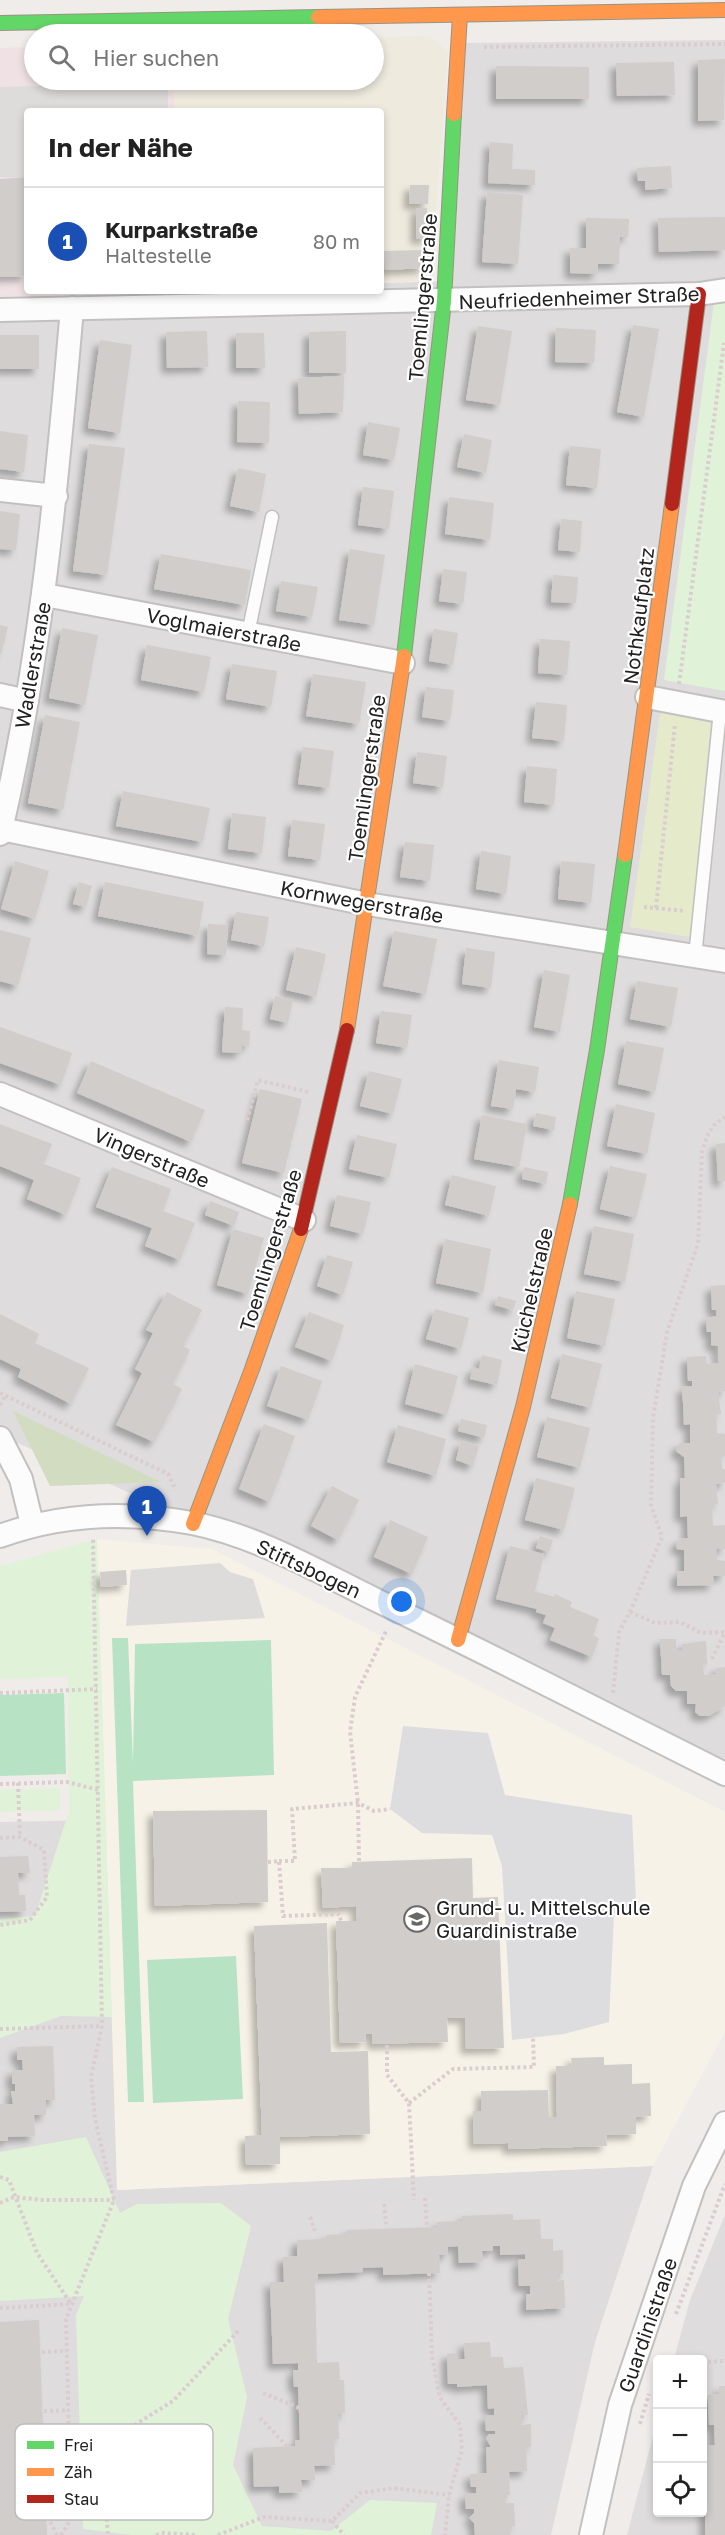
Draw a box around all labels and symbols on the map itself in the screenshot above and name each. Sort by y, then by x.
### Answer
street label: Toemlingerstraße [403,212,441,382]
street label: Neufriedenheimer Straße [458,281,700,313]
street label: Nothkaufplatz [618,546,658,686]
street label: Wadlerstraße [9,600,55,730]
street label: Voglmaierstraße [144,602,304,656]
street label: Toemlingerstraße [342,693,390,863]
street label: Kornwegerstraße [279,875,445,927]
street label: Vingerstraße [90,1122,214,1192]
street label: Toemlingerstraße [234,1166,306,1334]
street label: Küchelstraße [505,1225,557,1355]
pin: 1 [128,1486,166,1536]
street label: Stiftsbogen [253,1533,365,1603]
your location [387,1587,416,1616]
place label: Grund- u. Mittelschule Guardinistraße [436,1895,650,1942]
school or university icon: Grund- u. Mittelschule Guardinistraße [402,1904,432,1934]
street label: Guardinistraße [613,2254,681,2396]
legend [15,2424,213,2520]
text: Frei [64,2435,93,2455]
text: Zäh [64,2462,92,2482]
text: Stau [64,2489,99,2509]

